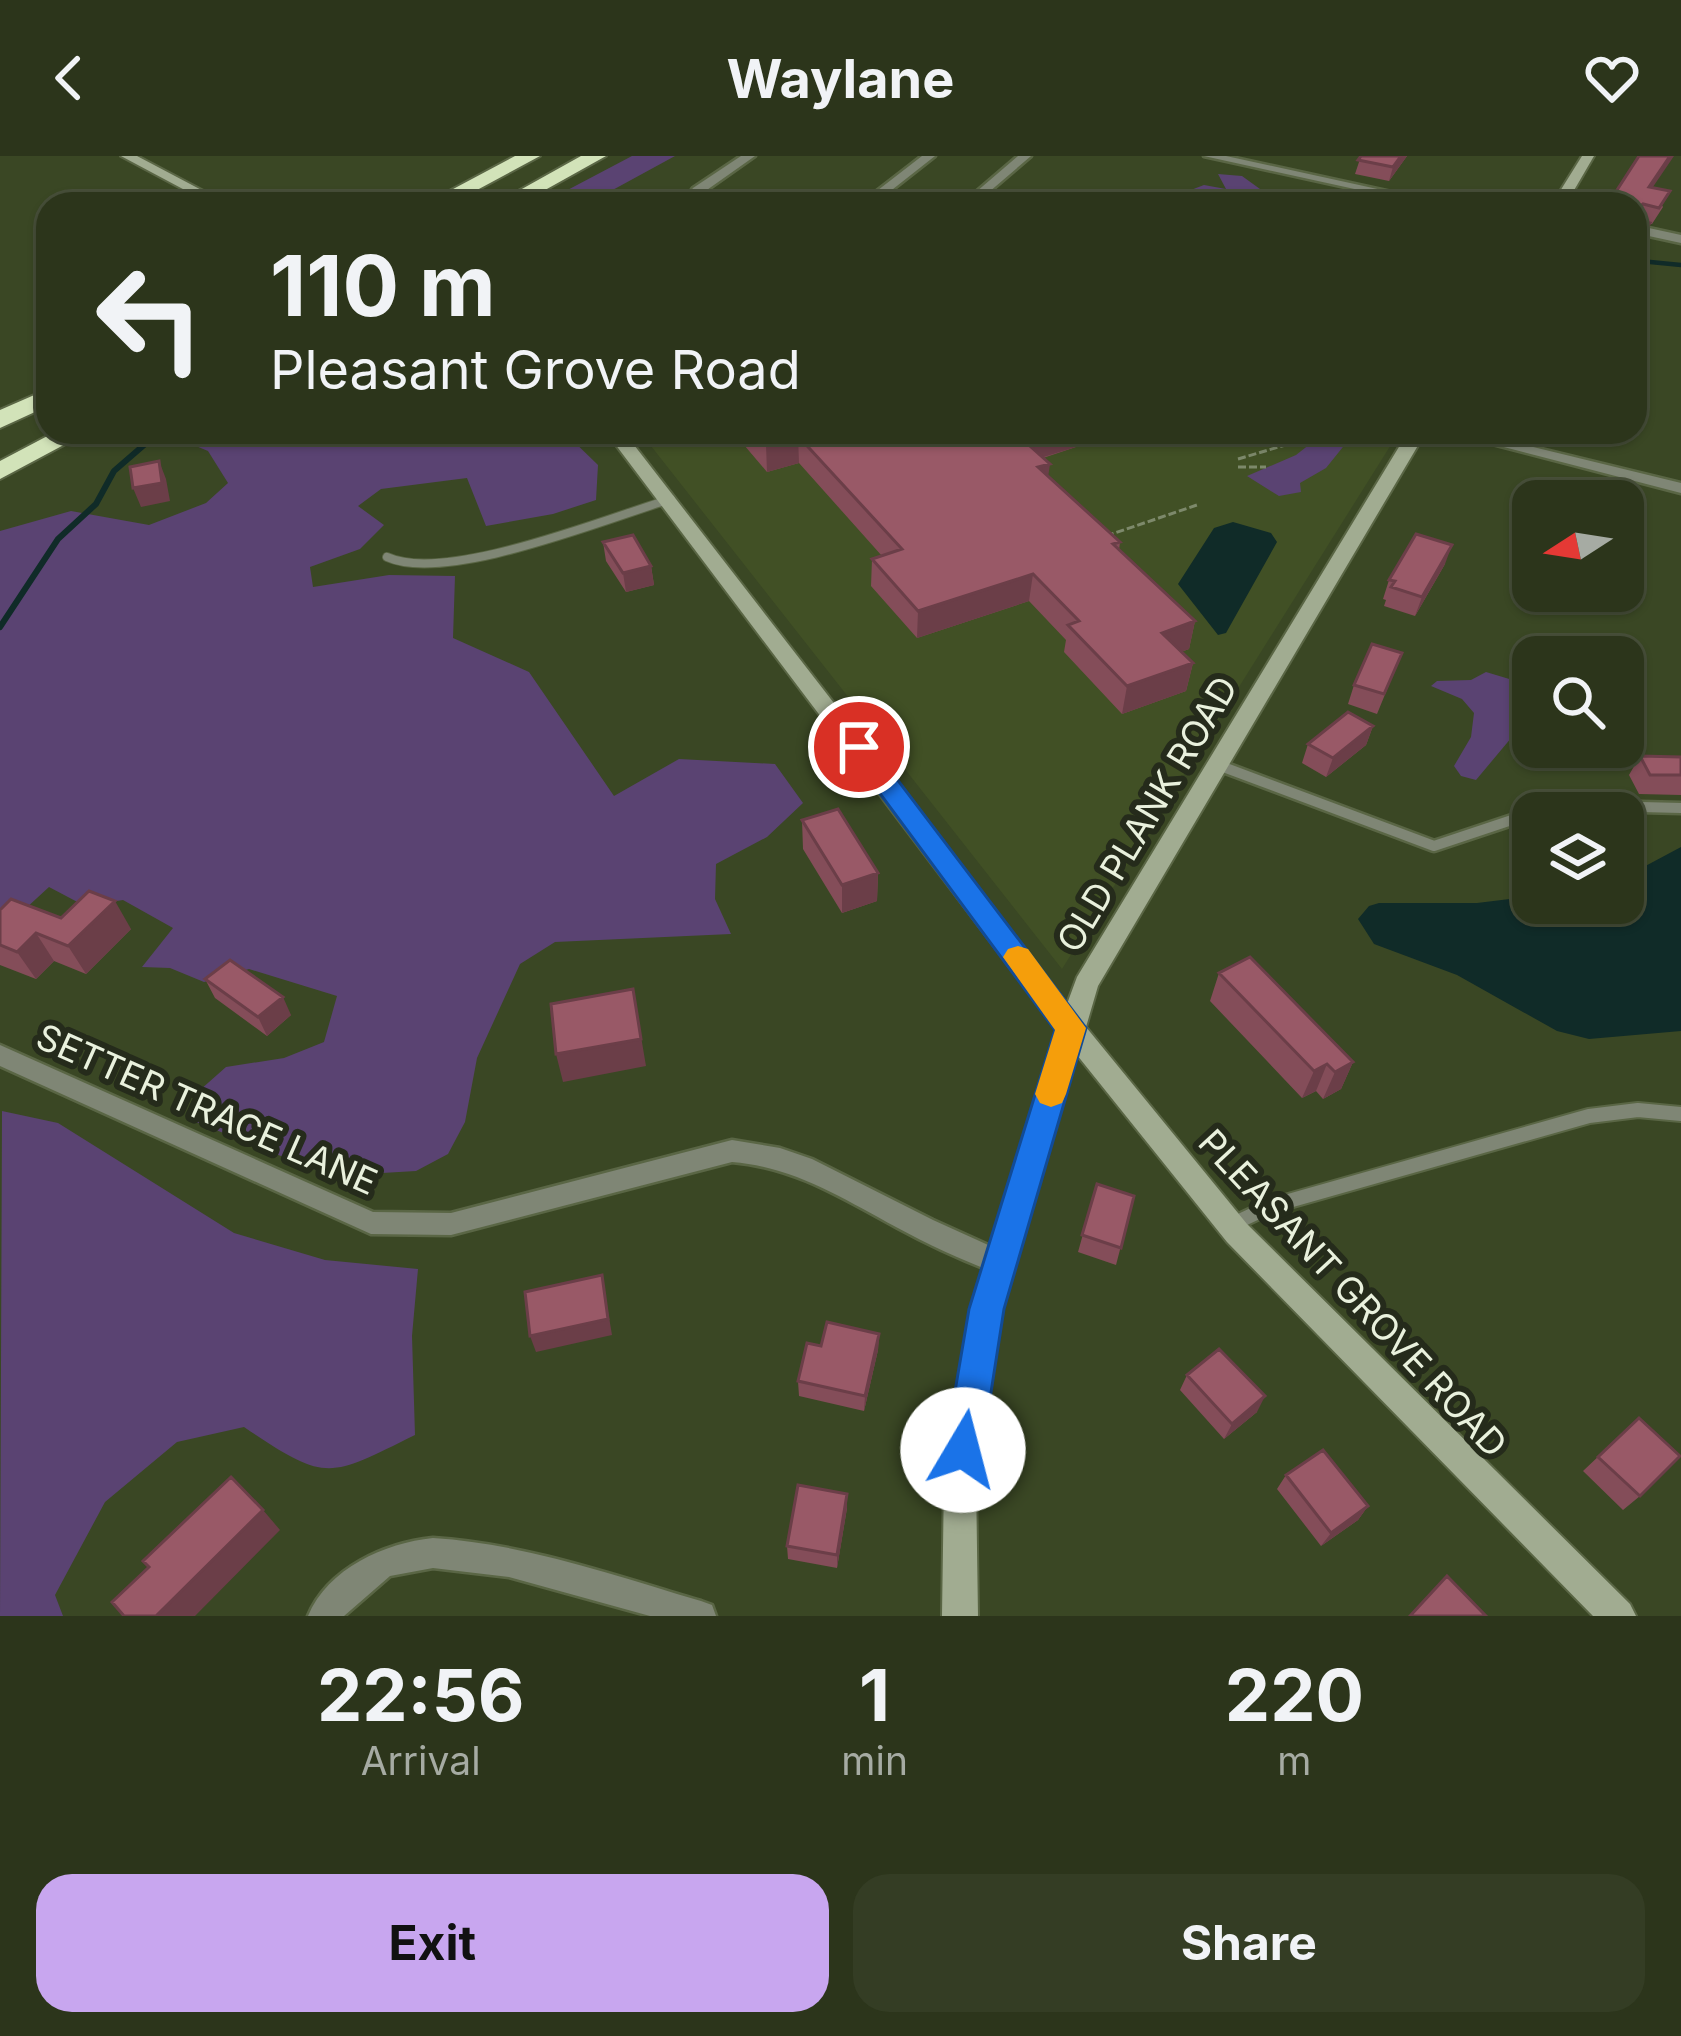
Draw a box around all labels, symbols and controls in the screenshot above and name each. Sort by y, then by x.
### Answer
icon: back [36,45,102,111]
icon: heart [1579,45,1645,111]
text: Waylane [727,46,954,111]
text: 110 m [270,235,496,336]
icon: left [72,240,228,396]
text: Pleasant Grove Road [270,337,801,402]
north arrow [1512,480,1644,612]
map controls [1512,480,1644,924]
button: search [1512,636,1644,768]
street label: OLD PLANK ROAD [1047,668,1247,960]
pin [808,696,910,798]
icon: arrive [826,714,892,780]
button: layers [1512,792,1644,924]
street label: SETTER TRACE LANE [30,1014,384,1204]
street label: PLEASANT GROVE ROAD [1190,1120,1516,1466]
position arrow [900,1387,1026,1513]
text: 22:56 [317,1651,524,1738]
text: 1 [859,1651,890,1738]
text: 220 [1225,1651,1364,1738]
text: Arrival [361,1737,481,1784]
text: min [841,1737,908,1784]
text: m [1277,1737,1312,1784]
button: Exit [36,1874,829,2012]
button: Share [853,1874,1645,2012]

